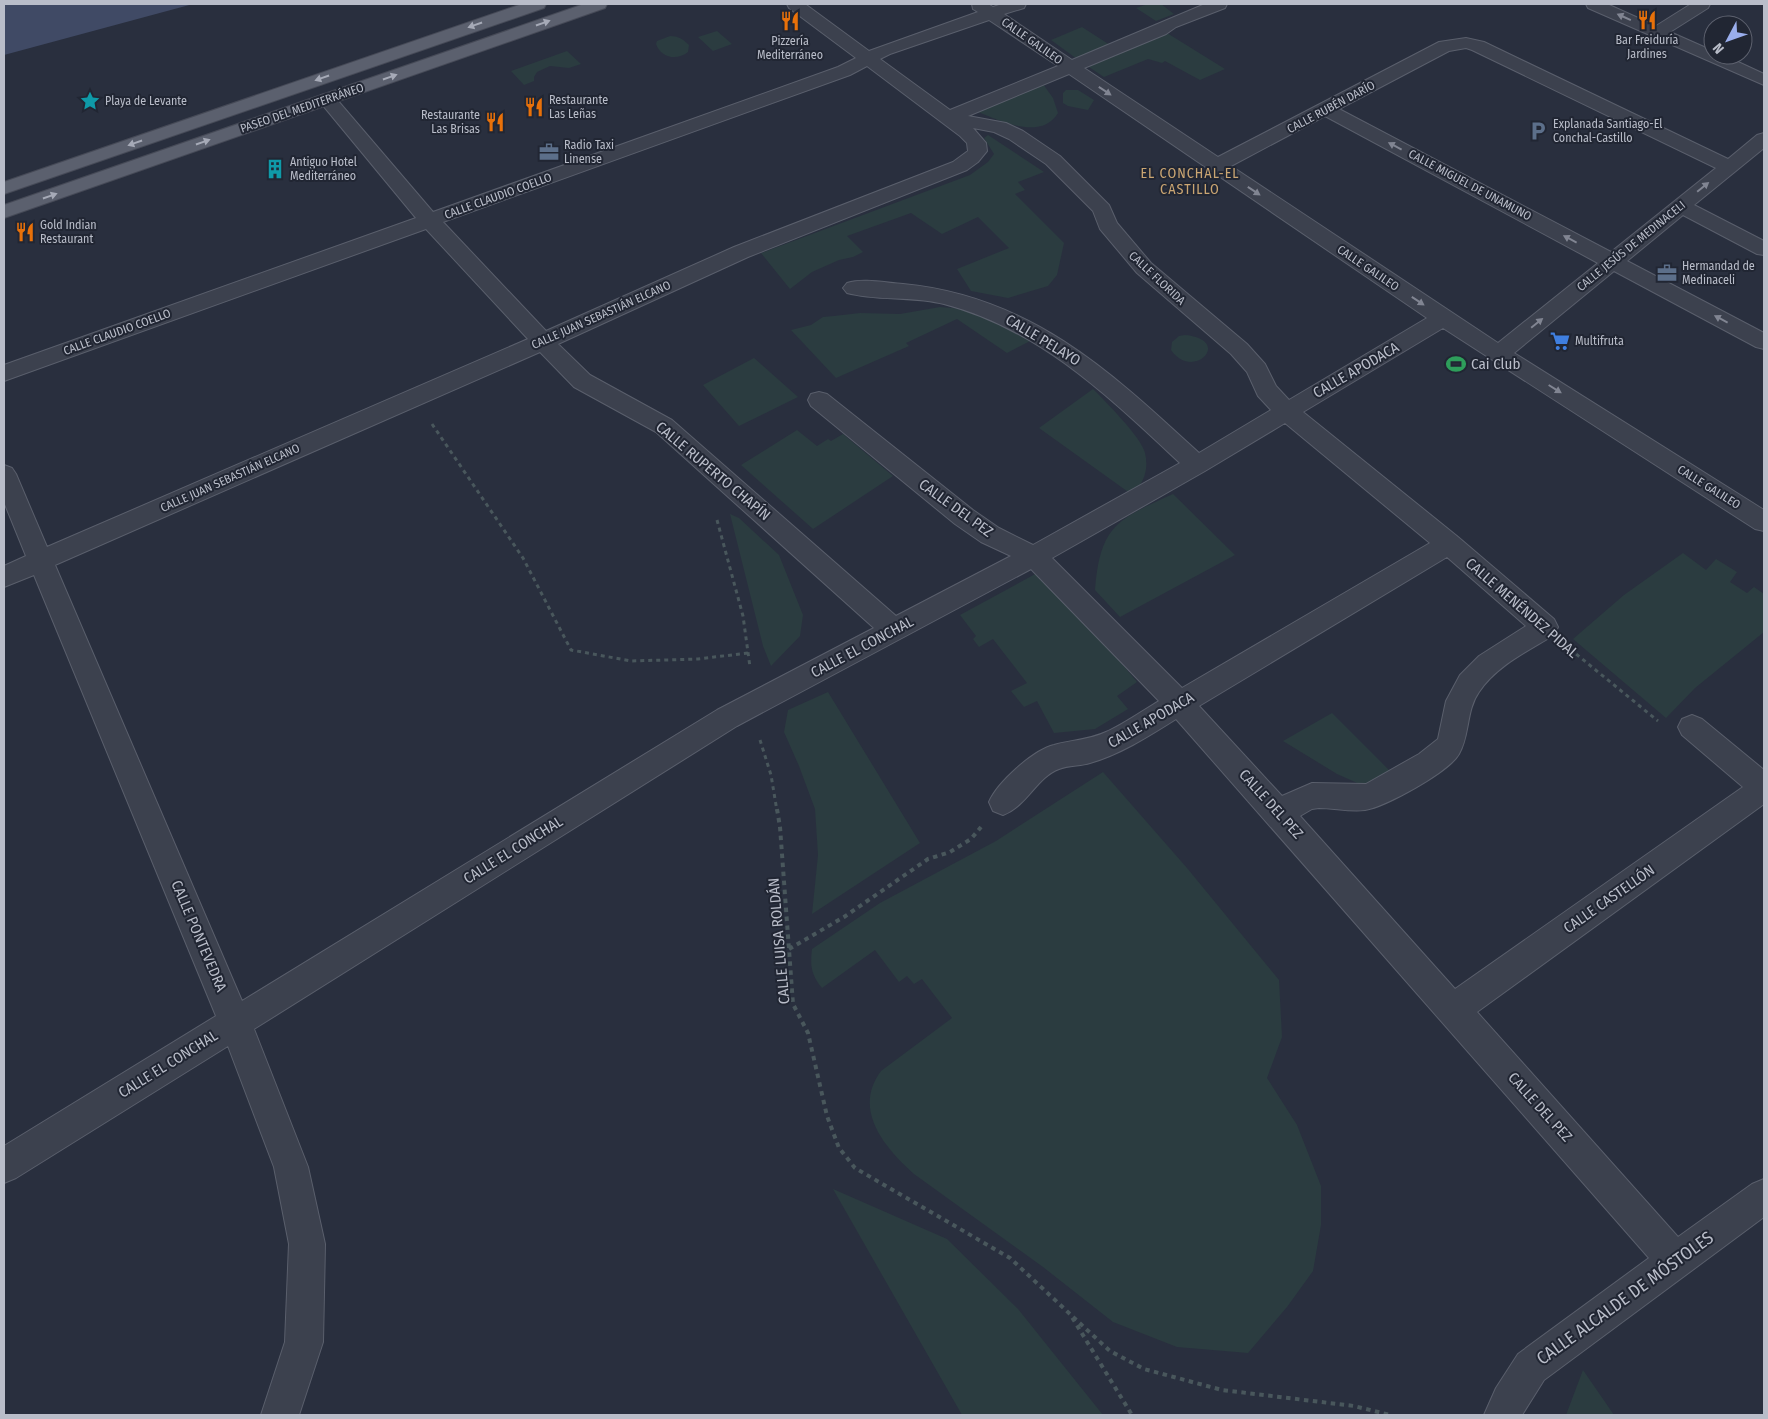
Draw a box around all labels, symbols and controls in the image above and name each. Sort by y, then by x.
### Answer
restaurant icon: Bar Freiduría Jardines [1636,9,1658,31]
restaurant icon: Pizzería Mediterráneo [779,10,801,32]
one-way arrow [1617,13,1631,21]
street label: CALLE GALILEO [999,15,1065,67]
north arrow [1703,15,1753,65]
one-way arrow [536,19,551,27]
one-way arrow [468,22,483,30]
place label: Bar Freiduría Jardines [1616,33,1679,61]
place label: Pizzería Mediterráneo [757,34,823,62]
text: N [1709,39,1728,57]
one-way arrow [382,73,397,80]
one-way arrow [314,75,329,83]
street label: CALLE RUBÉN DARÍO [1284,77,1377,136]
street label: PASEO DEL MEDITERRÁNEO [238,79,366,136]
one-way arrow [1098,86,1111,96]
place icon: Playa de Levante [79,90,101,112]
place label: Restaurante Las Leñas [549,93,608,121]
place label: Playa de Levante [105,94,187,108]
restaurant icon: Restaurante Las Leñas [523,96,545,118]
place label: Restaurante Las Brisas [421,108,480,136]
restaurant icon: Restaurante Las Brisas [484,111,506,133]
place label: Explanada Santiago-El Conchal-Castillo [1553,117,1662,145]
parking icon: Explanada Santiago-El Conchal-Castillo [1527,120,1549,142]
one-way arrow [196,138,211,146]
place label: Radio Taxi Linense [564,138,614,166]
one-way arrow [127,139,142,147]
office icon: Radio Taxi Linense [538,141,560,163]
one-way arrow [1388,142,1403,150]
street label: CALLE MIGUEL DE UNAMUNO [1406,147,1534,223]
place label: Antiguo Hotel Mediterráneo [290,155,357,183]
building icon: Antiguo Hotel Mediterráneo [264,158,286,180]
district label: EL CONCHAL-EL CASTILLO [1141,165,1239,198]
street label: CALLE CLAUDIO COELLO [442,170,554,222]
one-way arrow [1697,182,1710,193]
one-way arrow [1247,187,1261,196]
one-way arrow [43,192,58,200]
street label: CALLE JESÚS DE MEDINACELI [1573,197,1688,294]
place label: Gold Indian Restaurant [40,218,97,246]
restaurant icon: Gold Indian Restaurant [14,221,36,243]
one-way arrow [1563,235,1577,243]
street label: CALLE GALILEO [1334,242,1402,294]
street label: CALLE FLORIDA [1126,248,1189,308]
place label: Hermandad de Medinaceli [1682,259,1755,287]
office icon: Hermandad de Medinaceli [1656,262,1678,284]
street label: CALLE JUAN SEBASTIÁN ELCANO [529,277,673,352]
one-way arrow [1411,296,1425,306]
street label: CALLE CLAUDIO COELLO [61,306,173,358]
street label: CALLE PELAYO [1002,311,1084,369]
one-way arrow [1714,315,1729,323]
one-way arrow [1530,318,1543,329]
supermarket icon: Multifruta [1549,330,1571,352]
place label: Multifruta [1575,334,1624,348]
street label: CALLE APODACA [1310,338,1402,402]
sports icon: Cai Club [1445,353,1467,375]
place label: Cai Club [1471,355,1520,373]
one-way arrow [1548,385,1561,394]
street label: CALLE RUPERTO CHAPÍN [652,418,774,524]
street label: CALLE JUAN SEBASTIÁN ELCANO [158,440,302,515]
street label: CALLE GALILEO [1675,462,1743,512]
street label: CALLE DEL PEZ [915,475,997,541]
street label: CALLE MENÉNDEZ PIDAL [1462,554,1582,662]
street label: CALLE EL CONCHAL [808,612,917,682]
street label: CALLE APODACA [1105,688,1197,752]
street label: CALLE DEL PEZ [1235,766,1307,842]
street label: CALLE EL CONCHAL [460,812,566,888]
street label: CALLE CASTELLÓN [1560,861,1658,937]
street label: CALLE LUISA ROLDÁN [765,877,793,1005]
street label: CALLE PONTEVEDRA [167,878,231,994]
street label: CALLE EL CONCHAL [115,1026,221,1102]
street label: CALLE DEL PEZ [1504,1069,1576,1145]
street label: CALLE ALCALDE DE MÓSTOLES [1532,1226,1718,1370]

